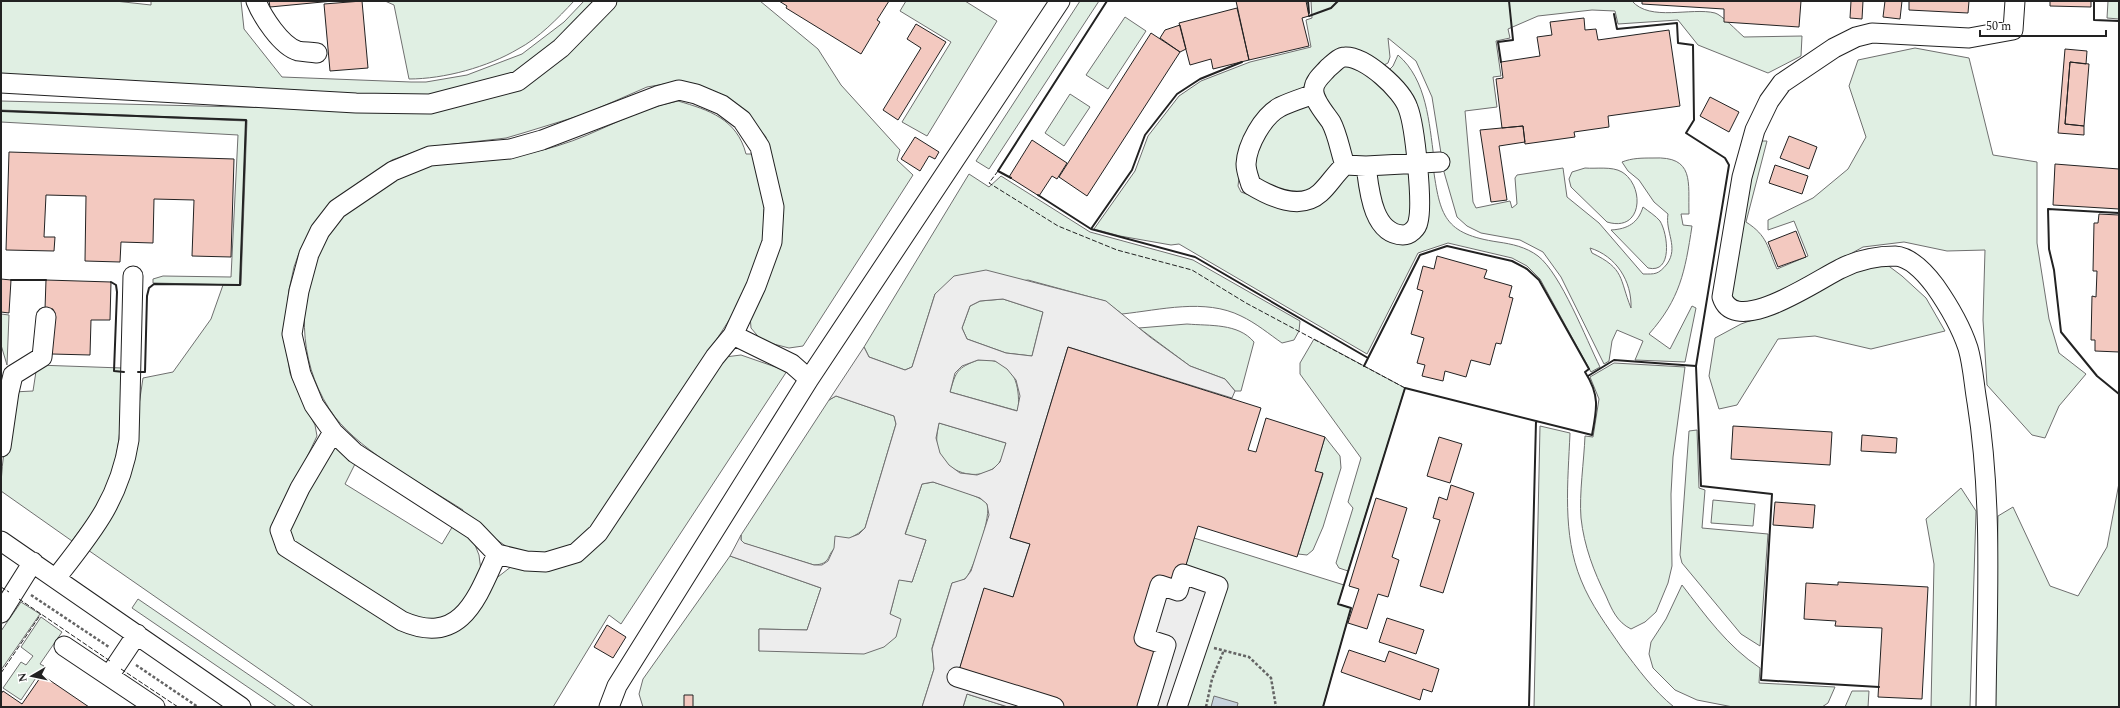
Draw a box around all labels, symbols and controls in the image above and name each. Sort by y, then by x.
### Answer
scale bar [1980,12,2106,38]
text: 50 m [1986,17,2011,36]
north arrow [12,656,52,696]
text: N [14,672,32,683]

